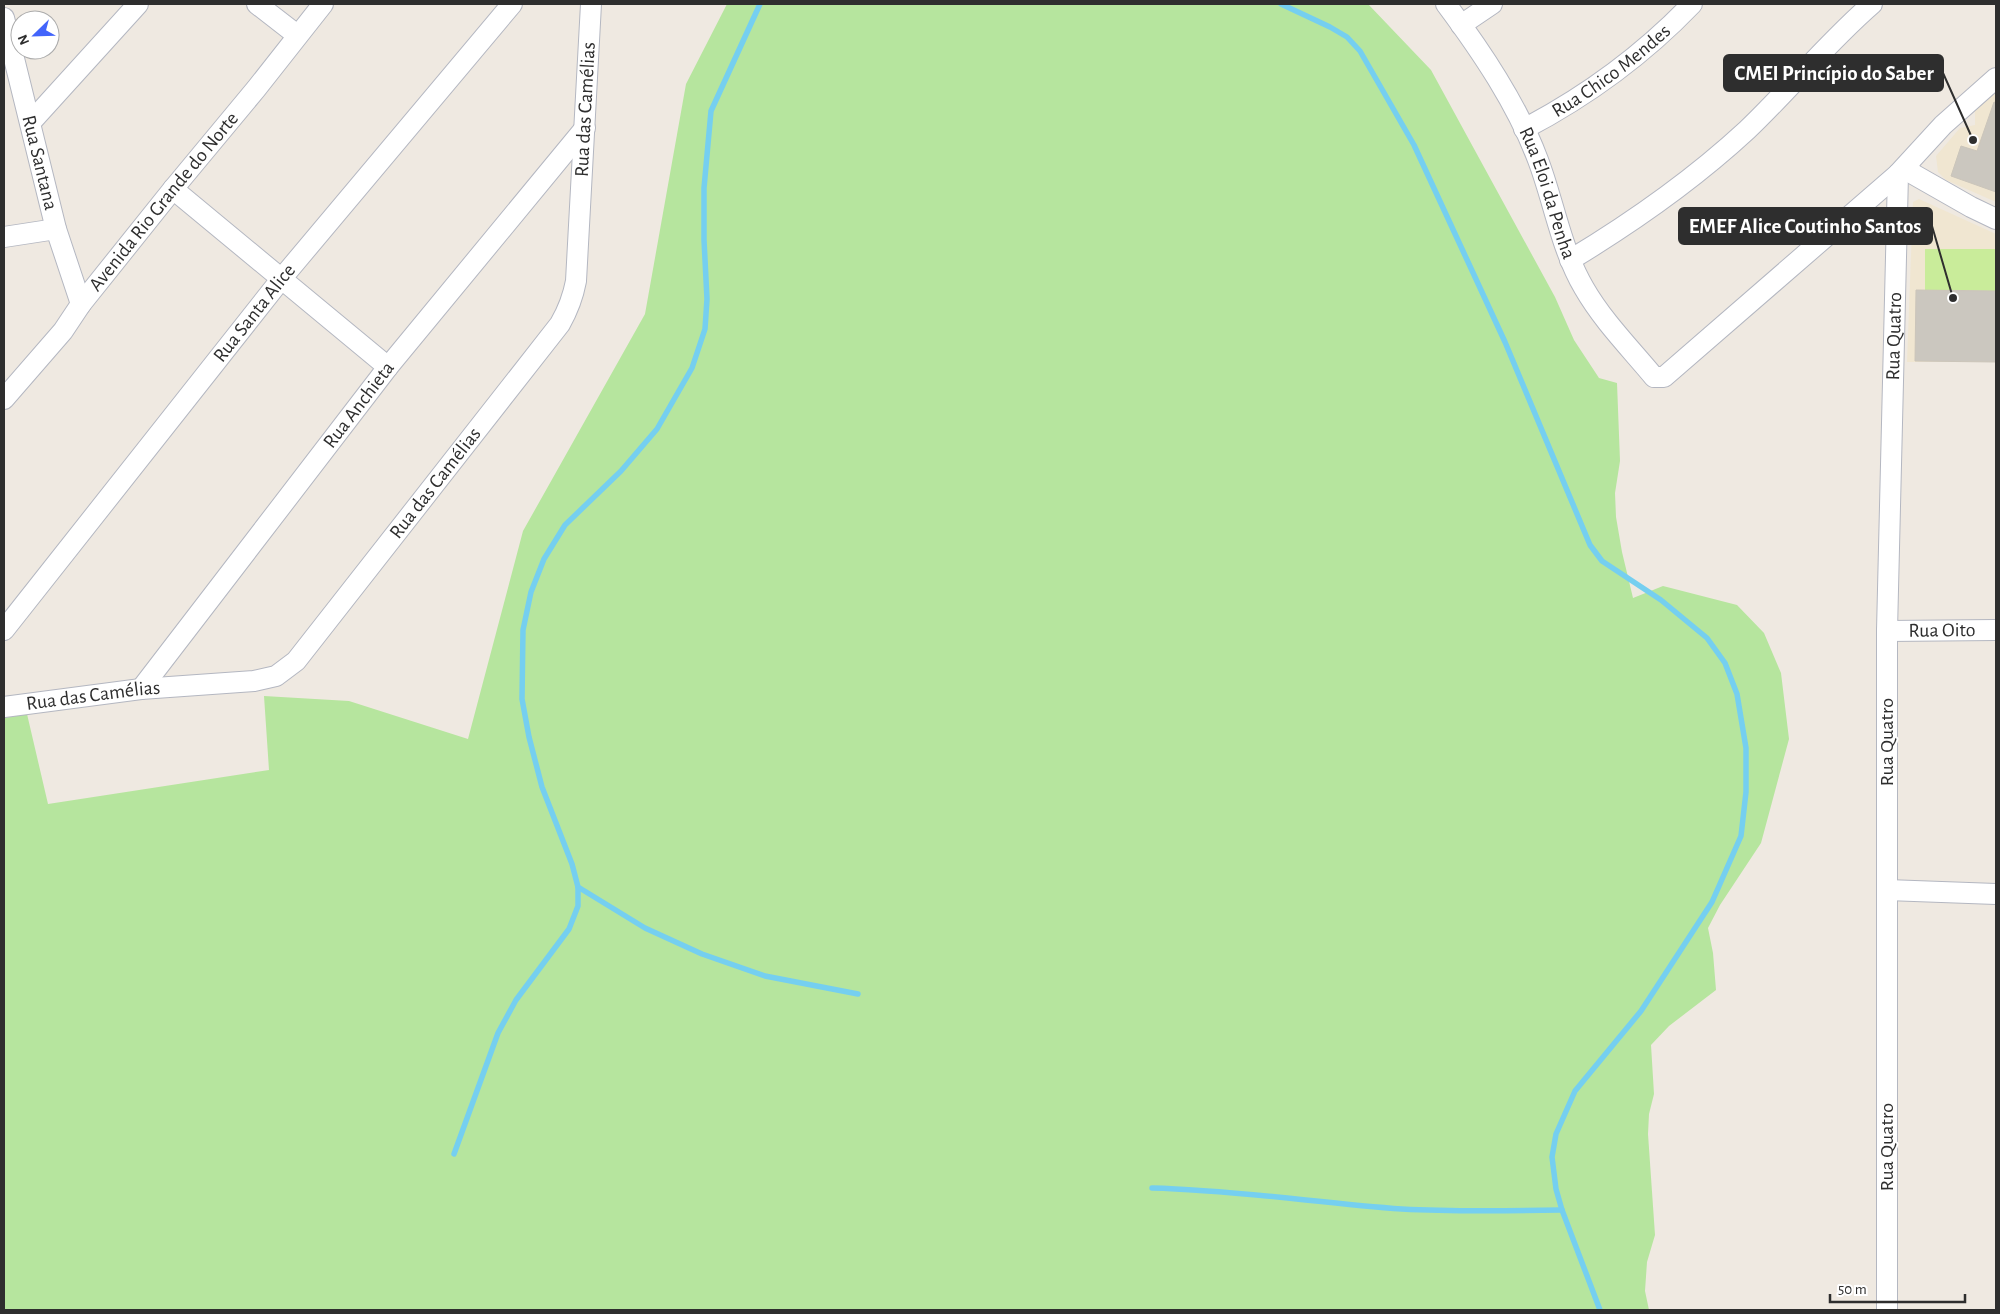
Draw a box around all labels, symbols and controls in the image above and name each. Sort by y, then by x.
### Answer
north arrow [10,10,60,60]
street label: Rua Chico Mendes [1549,21,1674,121]
text: N [16,32,32,47]
street label: Rua das Camélias [572,42,599,177]
callout: CMEI Princípio do Saber [1724,55,1943,91]
text: CMEI Princípio do Saber [1734,63,1934,84]
street label: Avenida Rio Grande do Norte [85,108,242,295]
street label: Rua Santana [18,113,61,212]
street label: Rua Eloi da Penha [1515,124,1579,262]
callout: EMEF Alice Coutinho Santos [1679,208,1932,244]
text: EMEF Alice Coutinho Santos [1689,216,1921,237]
street label: Rua Santa Alice [210,260,299,366]
street label: Rua Quatro [1883,292,1905,381]
street label: Rua Anchieta [320,358,398,452]
street label: Rua das Camélias [386,424,485,542]
street label: Rua Oito [1908,620,1976,641]
street label: Rua das Camélias [25,678,161,714]
street label: Rua Quatro [1877,698,1897,786]
street label: Rua Quatro [1877,1103,1897,1191]
scale bar [1830,1272,1965,1304]
text: 50 m [1838,1282,1867,1297]

